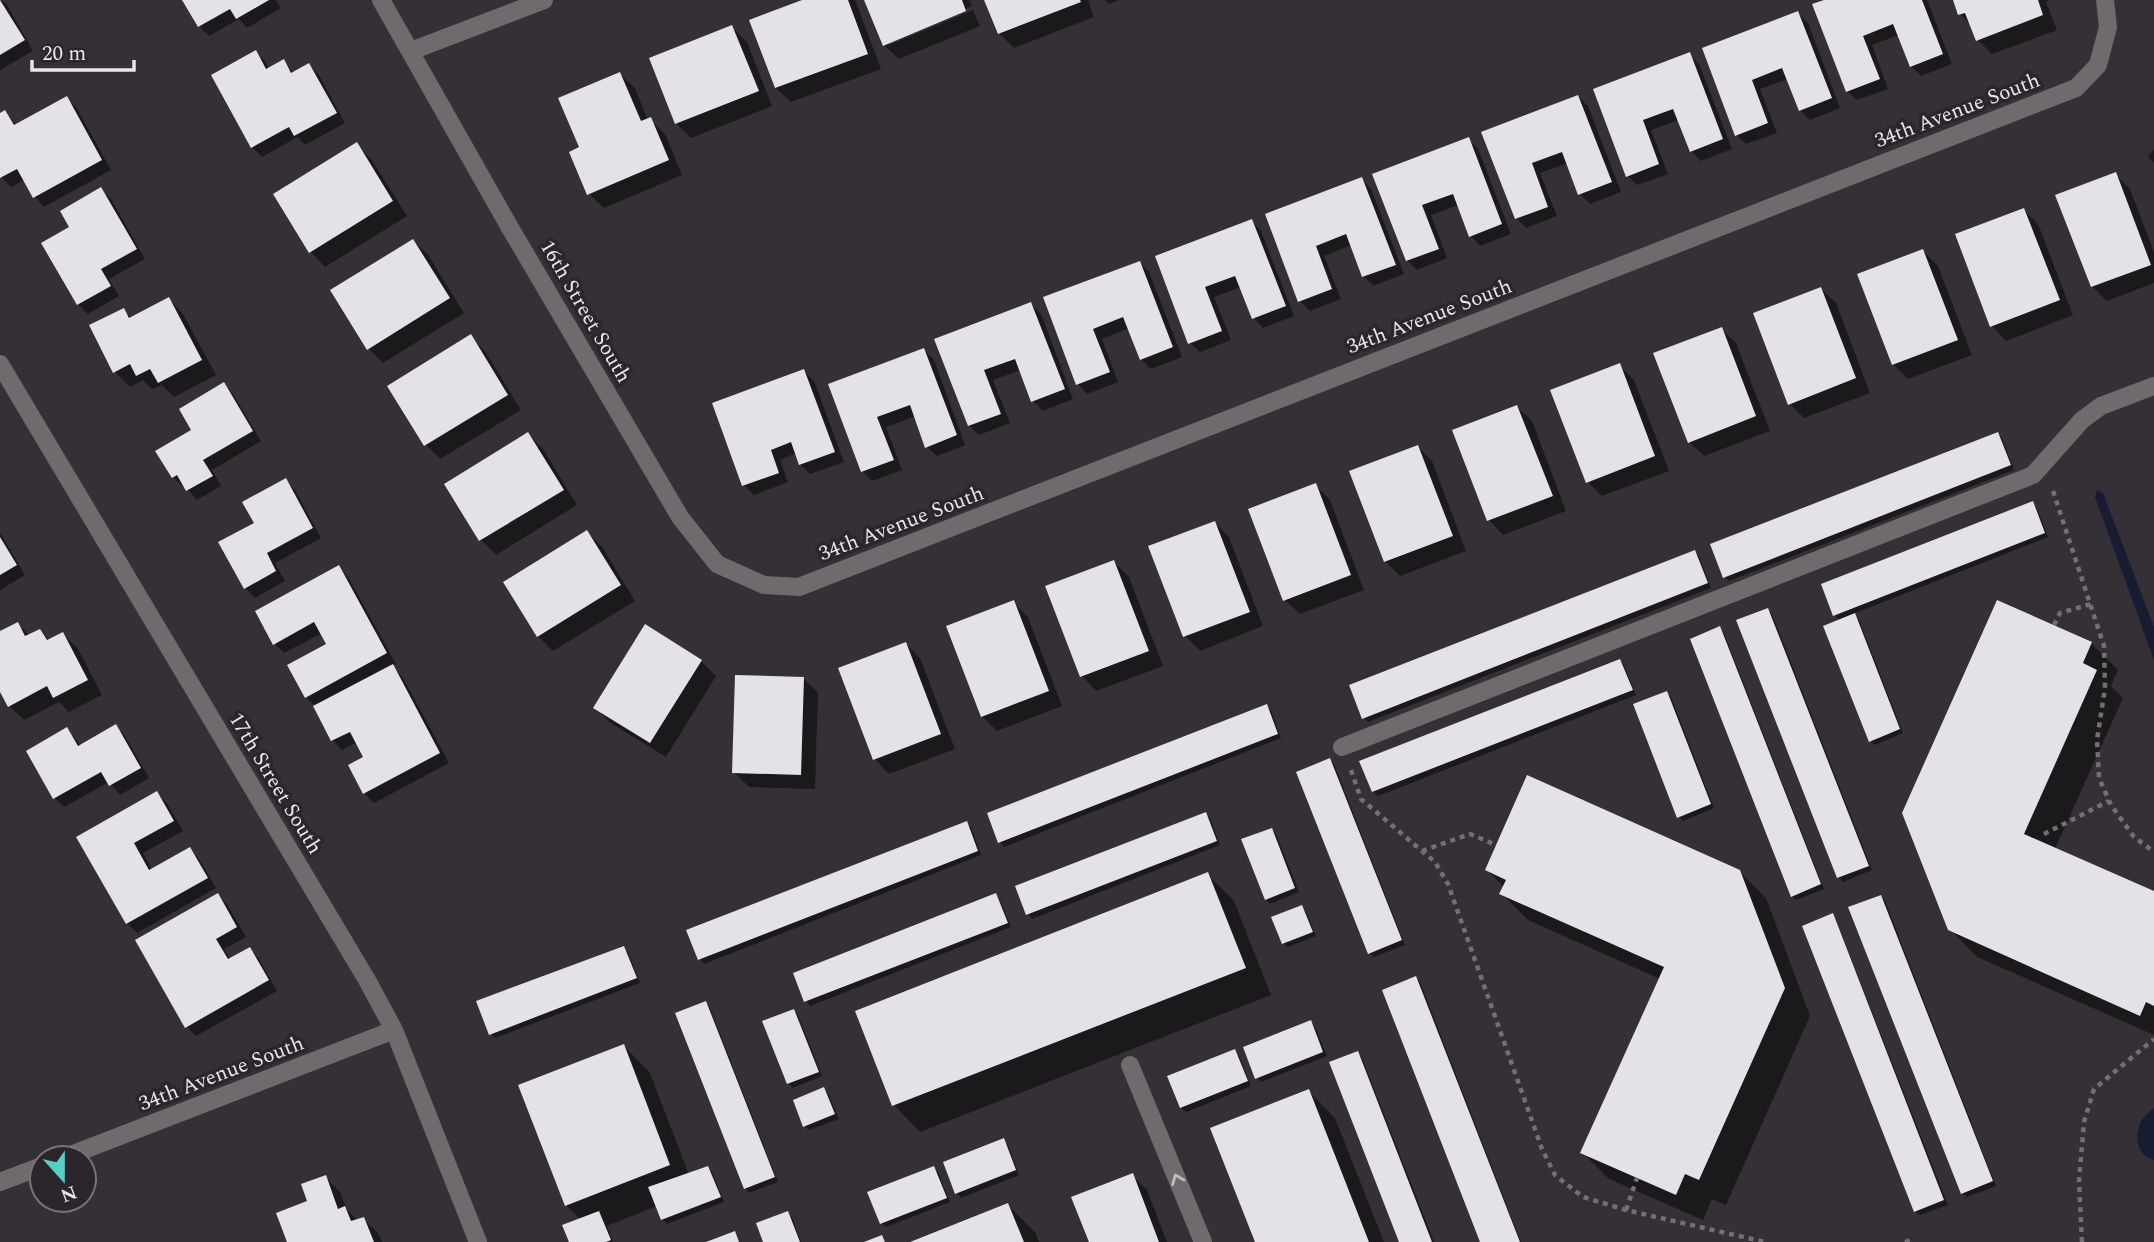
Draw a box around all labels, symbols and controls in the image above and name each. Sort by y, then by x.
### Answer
scale bar [32,28,133,72]
text: 20 m [42,38,86,70]
street label: 34th Avenue South [1870,65,2045,157]
street label: 16th Street South [531,234,639,389]
street label: 34th Avenue South [1342,271,1517,363]
street label: 34th Avenue South [814,478,989,570]
street label: 17th Street South [220,706,330,861]
street label: 34th Avenue South [134,1028,309,1120]
north arrow [28,1144,98,1214]
one-way arrow [1171,1174,1185,1186]
text: N [56,1177,81,1210]

